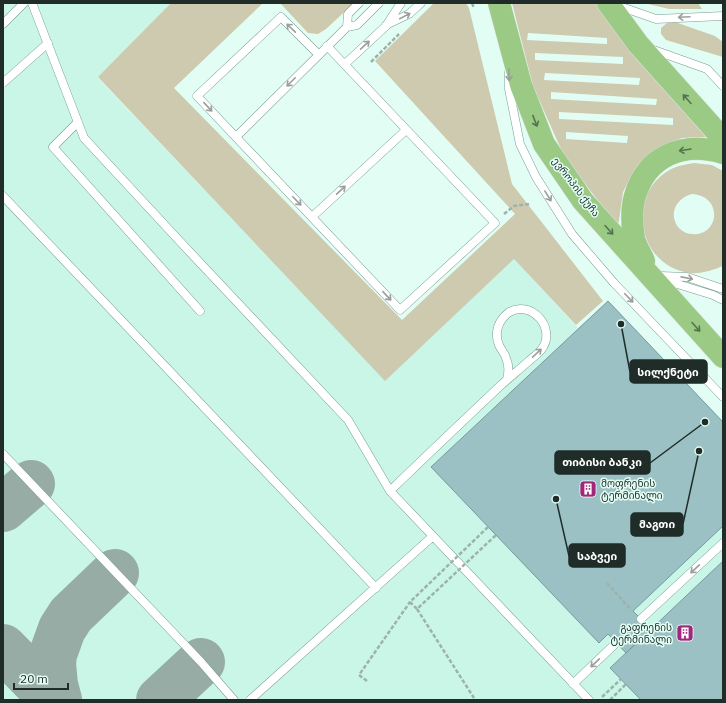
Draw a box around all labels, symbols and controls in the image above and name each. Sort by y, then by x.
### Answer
one-way arrow [398,12,410,19]
one-way arrow [678,14,691,21]
one-way arrow [286,23,296,32]
one-way arrow [360,40,370,50]
one-way arrow [505,68,513,81]
one-way arrow [286,77,296,87]
one-way arrow [683,94,692,104]
one-way arrow [203,102,213,112]
one-way arrow [531,114,539,126]
one-way arrow [679,146,692,154]
street label: ევროპის ქუჩა [549,155,603,219]
one-way arrow [336,186,346,195]
one-way arrow [544,191,552,202]
one-way arrow [293,196,302,206]
one-way arrow [605,225,614,235]
one-way arrow [681,274,694,282]
one-way arrow [382,291,391,301]
one-way arrow [624,293,633,303]
one-way arrow [691,322,700,332]
one-way arrow [532,349,542,358]
callout: სილქნეტი [630,360,707,383]
text: სილქნეტი [637,365,699,379]
callout: თიბისი ბანკი [555,451,650,474]
text: თიბისი ბანკი [562,455,642,469]
place label: მოფრენის ტერმინალი [601,477,663,502]
building icon: მოფრენის ტერმინალი [578,479,598,499]
callout: მაგთი [631,513,683,536]
text: მაგთი [639,517,675,531]
callout: საბვეი [569,544,625,567]
text: საბვეი [577,549,617,563]
one-way arrow [690,564,700,573]
place label: გაფრენის ტერმინალი [610,621,672,646]
building icon: გაფრენის ტერმინალი [675,623,695,643]
one-way arrow [590,658,600,668]
scale bar [14,665,68,691]
text: 20 m [20,671,48,686]

